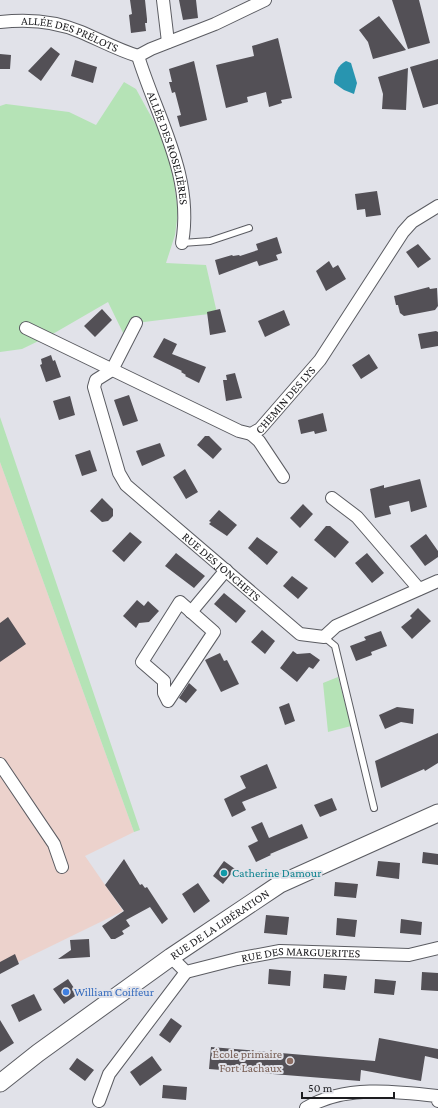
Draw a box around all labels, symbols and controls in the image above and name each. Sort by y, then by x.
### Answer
street label: ALLÉE DES PRÉLOTS [21,14,121,55]
street label: ALLÉE DES ROSELIÈRES [144,89,191,206]
street label: CHEMIN DES LYS [253,363,319,437]
street label: RUE DES JONCHETS [179,529,264,604]
place label: Catherine Damour [232,866,322,880]
marker: Catherine Damour [219,868,229,878]
street label: RUE DE LA LIBÉRATION [167,886,272,963]
street label: RUE DES MARGUERITES [240,944,361,965]
place label: William Coiffeur [74,985,155,999]
marker: William Coiffeur [61,987,71,997]
place label: École primaire Fort Lachaux [213,1047,282,1075]
marker: École primaire Fort Lachaux [285,1056,295,1066]
scale bar [302,1074,394,1100]
text: 50 m [308,1081,333,1095]

